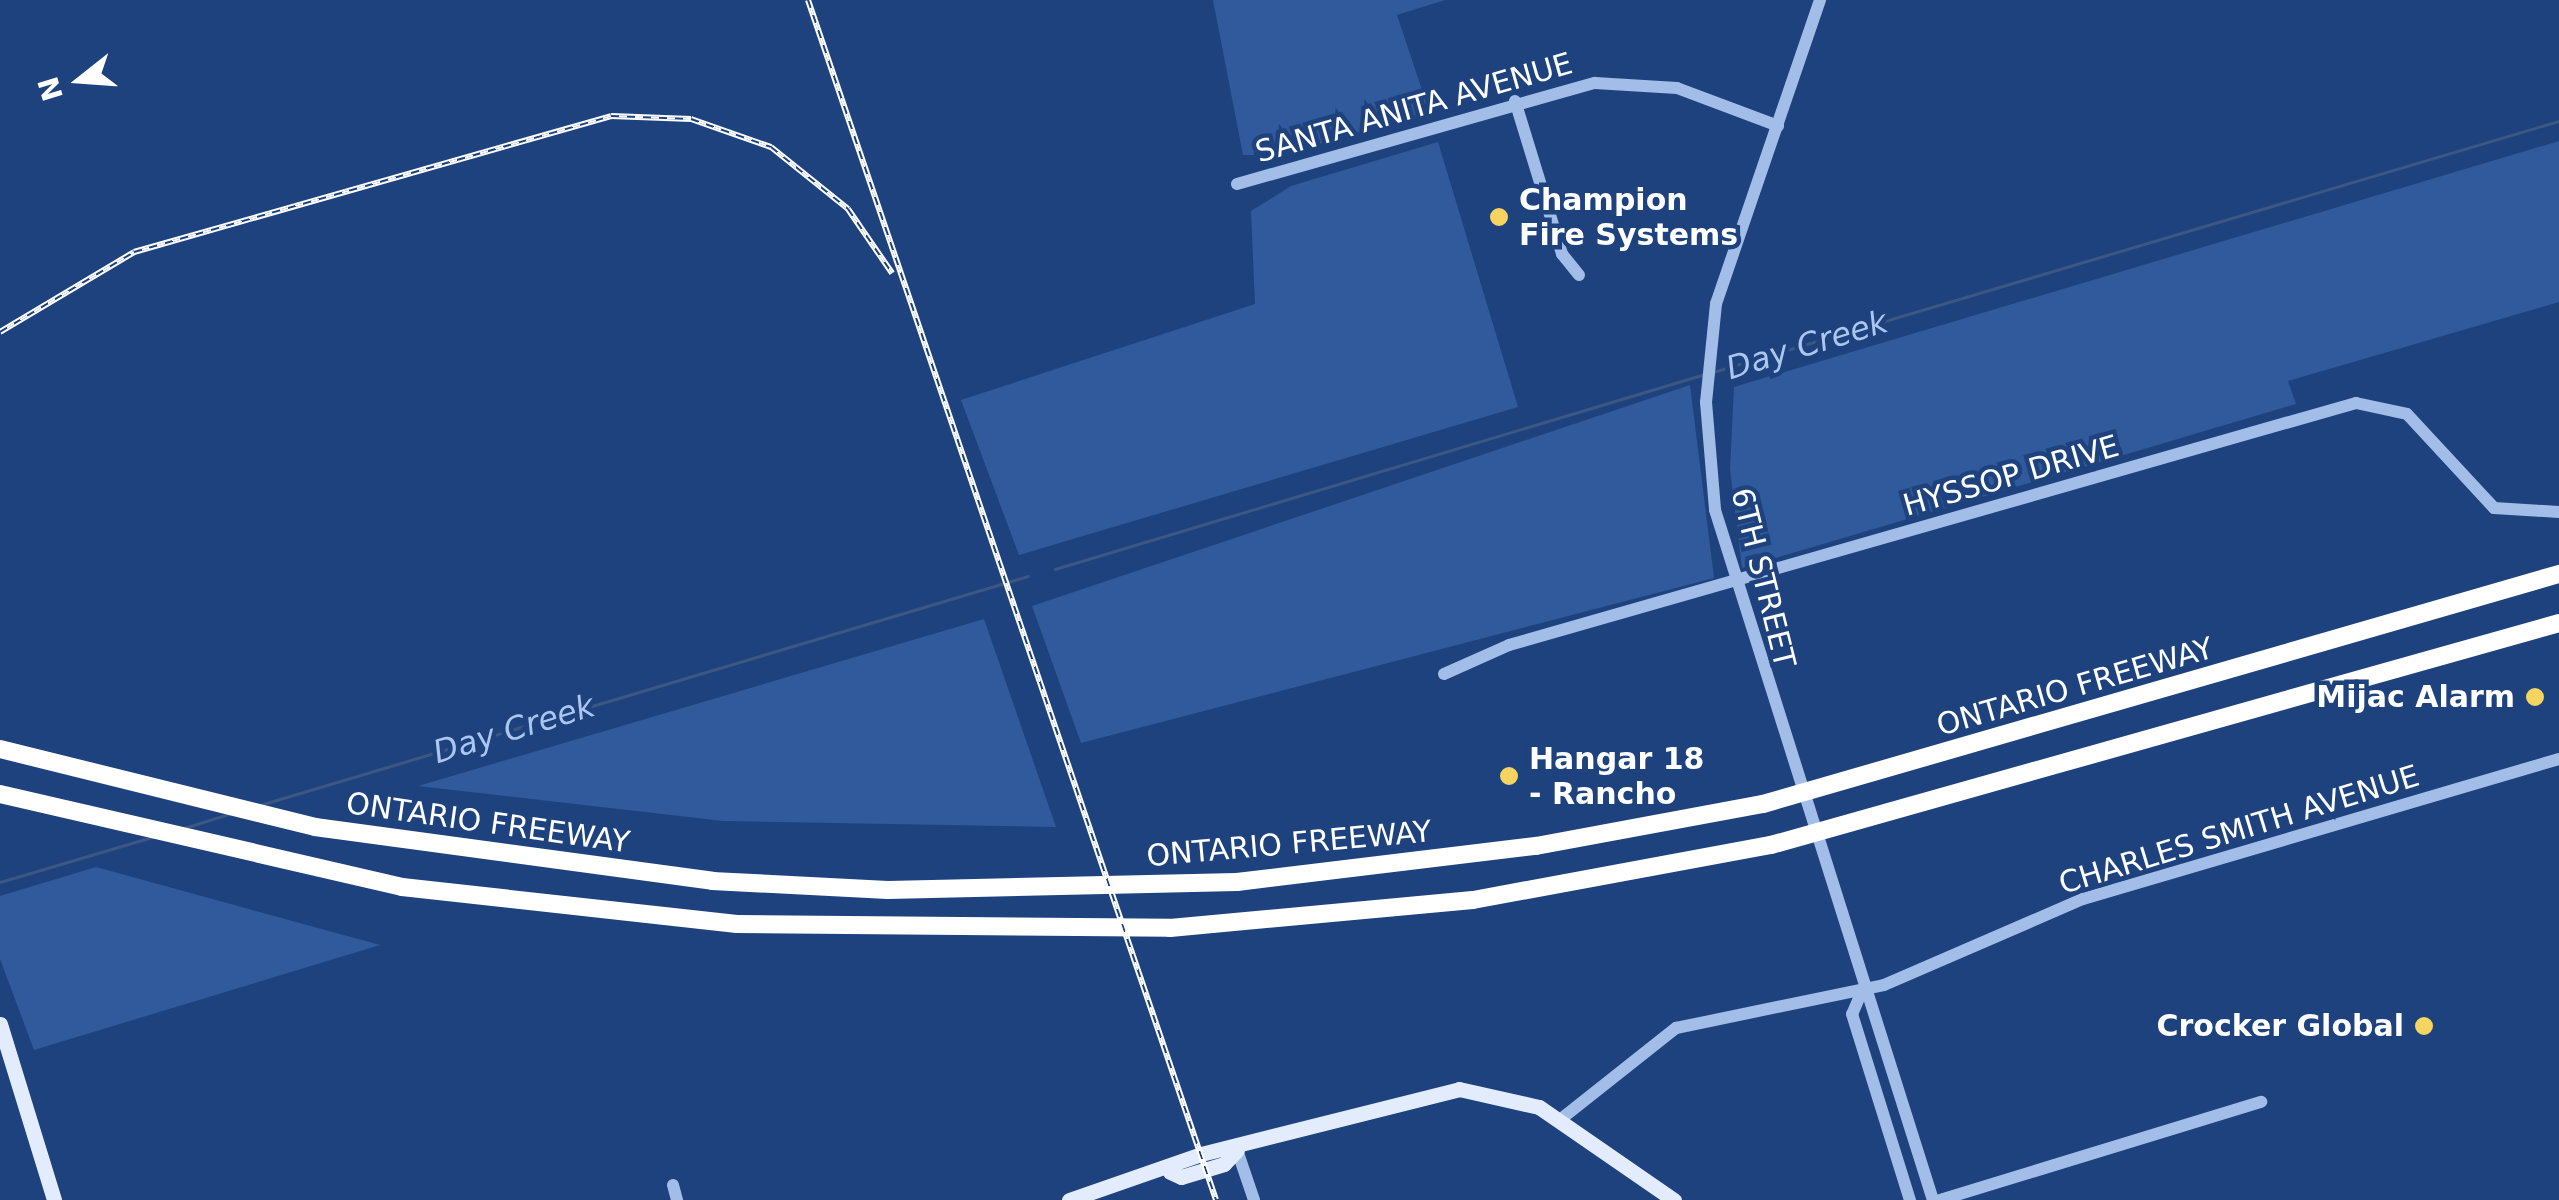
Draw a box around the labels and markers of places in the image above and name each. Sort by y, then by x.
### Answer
place label: Champion Fire Systems [1519,182,1738,252]
marker: Champion Fire Systems [1488,206,1510,228]
place label: Mijac Alarm [2316,679,2515,715]
marker: Mijac Alarm [2524,686,2546,708]
place label: Hangar 18 - Rancho [1529,741,1704,812]
marker: Hangar 18 - Rancho [1498,765,1520,787]
place label: Crocker Global [2157,1008,2404,1044]
marker: Crocker Global [2413,1015,2435,1037]

